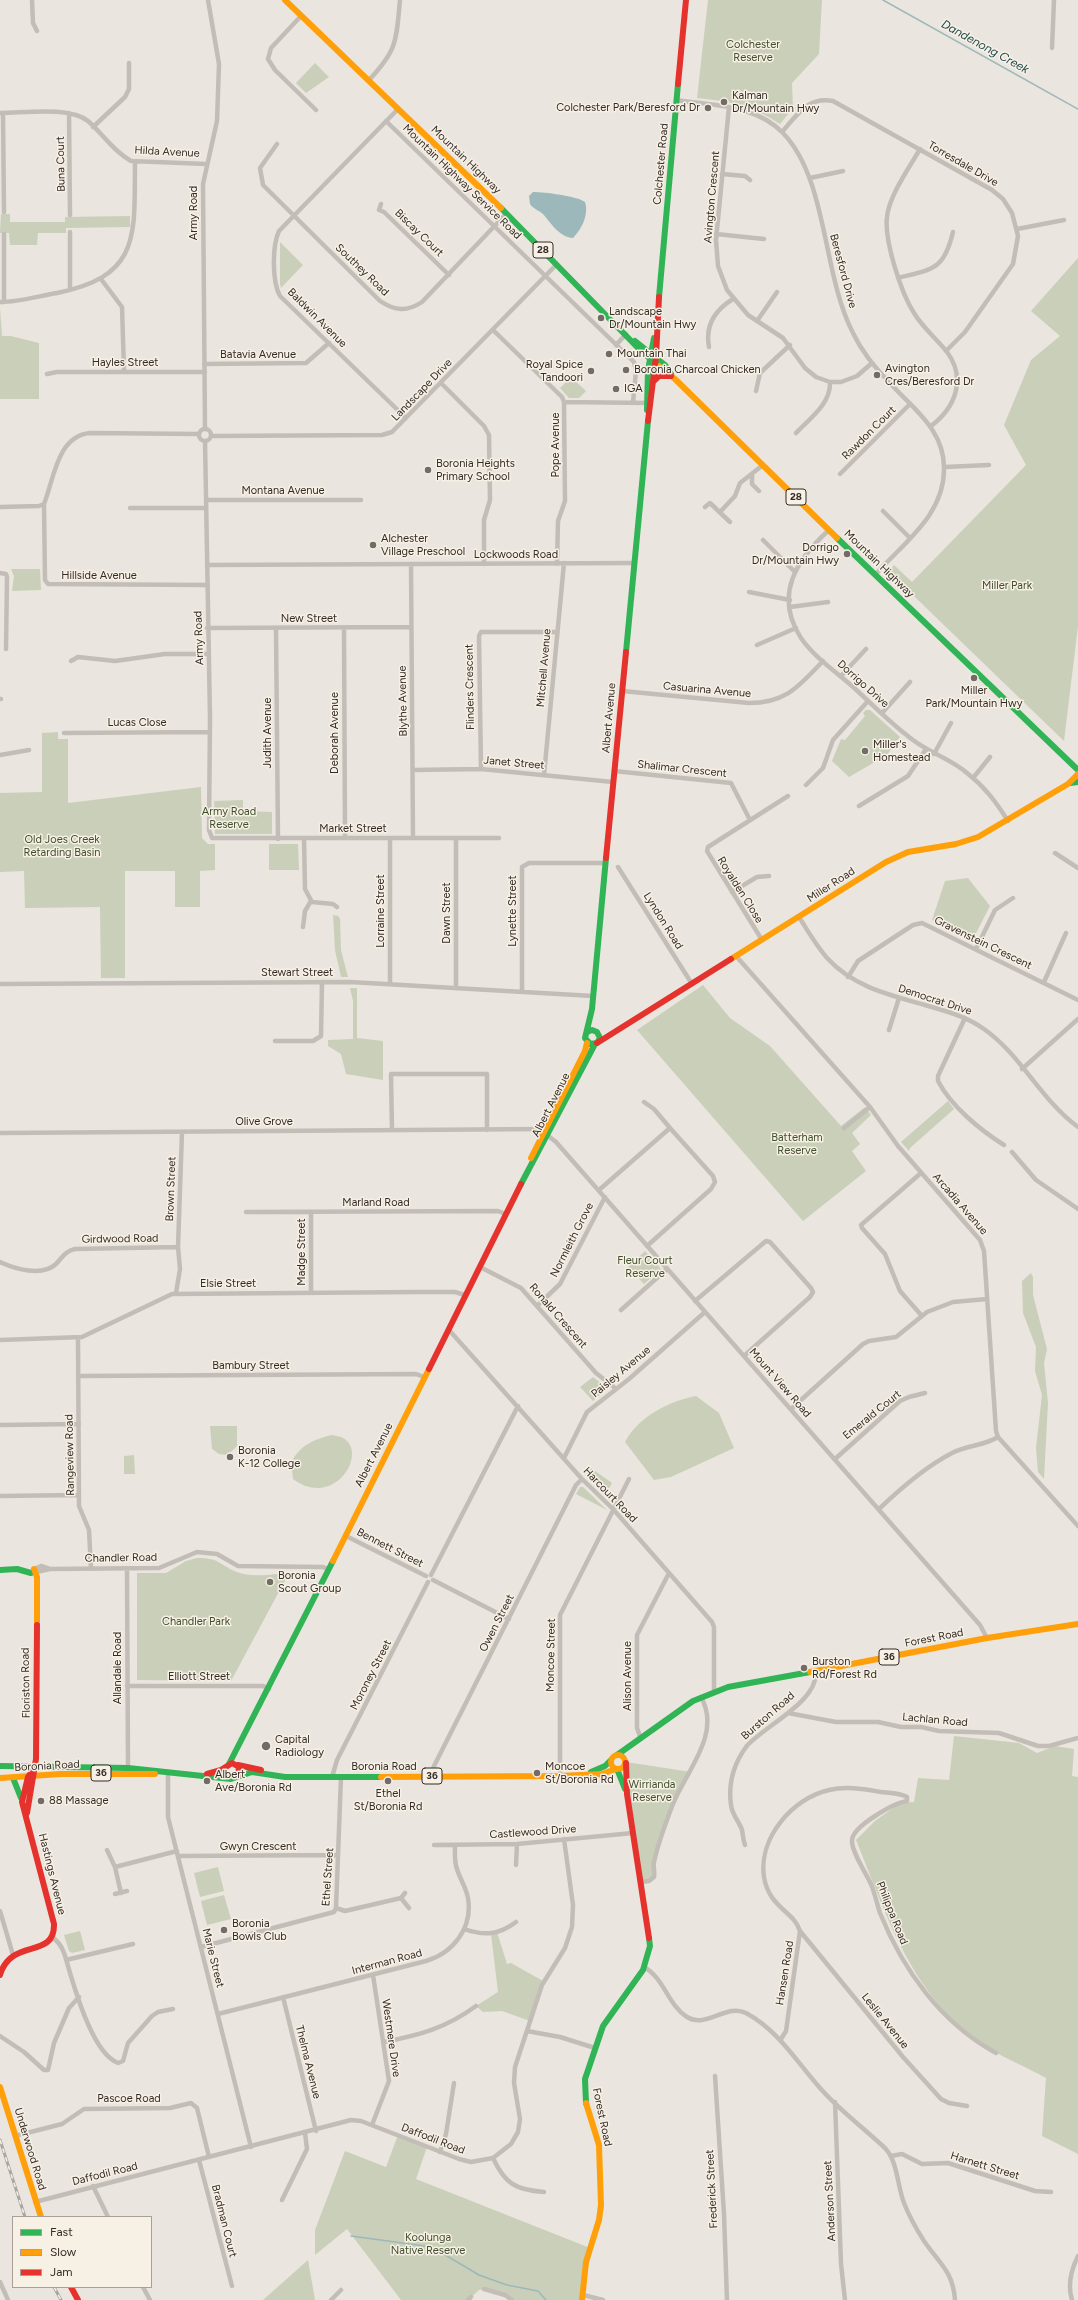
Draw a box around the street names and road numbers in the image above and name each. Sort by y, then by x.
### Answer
street label: Mountain Highway Service Road [400,122,524,242]
street label: Mountain Highway [428,123,504,197]
street label: Colchester Road [651,123,671,205]
street label: Buna Court [54,136,68,192]
street label: Torresdale Drive [926,139,1000,189]
street label: Hilda Avenue [134,144,200,160]
street label: Avington Crescent [701,150,723,244]
street label: Army Road [187,186,201,240]
street label: Biscay Court [392,206,446,260]
street label: Beresford Drive [827,232,859,310]
street label: Southey Road [333,241,391,299]
road number: 28 [533,242,553,258]
street label: Baldwin Avenue [285,286,349,350]
street label: Batavia Avenue [220,348,296,362]
street label: Hayles Street [92,356,158,370]
street label: Landscape Drive [389,356,455,424]
street label: Rawdon Court [839,403,899,463]
street label: Pope Avenue [549,412,563,478]
street label: Montana Avenue [241,484,325,498]
road number: 28 [786,489,806,505]
street label: Mountain Highway [841,527,917,601]
street label: Lockwoods Road [474,548,558,562]
street label: Hillside Avenue [61,569,137,583]
street label: Army Road [191,611,207,665]
street label: New Street [281,612,337,626]
street label: Mitchell Avenue [534,628,554,708]
street label: Flinders Crescent [463,644,477,730]
street label: Dorrigo Drive [834,657,892,711]
street label: Blythe Avenue [396,665,410,737]
street label: Casuarina Avenue [662,680,752,700]
street label: Albert Avenue [599,683,619,753]
street label: Deborah Avenue [328,692,342,774]
street label: Judith Avenue [261,697,275,769]
street label: Lucas Close [107,716,167,730]
street label: Janet Street [483,754,545,772]
street label: Shalimar Crescent [637,758,727,780]
street label: Market Street [319,822,387,836]
street label: Royalden Close [714,854,766,926]
street label: Miller Road [805,865,857,905]
street label: Lorraine Street [374,874,388,948]
street label: Lynette Street [506,875,520,947]
street label: Dawn Street [440,882,454,944]
street label: Lyndon Road [640,890,686,952]
street label: Gravenstein Crescent [932,914,1034,972]
street label: Stewart Street [261,966,333,980]
street label: Democrat Drive [896,982,974,1018]
street label: Albert Avenue [529,1071,573,1139]
street label: Olive Grove [235,1115,293,1129]
street label: Brown Street [163,1156,179,1222]
street label: Arcadia Avenue [930,1171,990,1237]
street label: Marland Road [342,1196,410,1210]
street label: Normleith Grove [548,1201,596,1279]
street label: Madge Street [295,1218,309,1286]
street label: Girdwood Road [81,1232,159,1246]
street label: Elsie Street [200,1277,256,1291]
street label: Ronald Crescent [526,1281,590,1351]
street label: Paisley Avenue [589,1343,653,1401]
street label: Mount View Road [746,1346,814,1420]
street label: Bambury Street [212,1359,290,1373]
street label: Emerald Court [840,1387,904,1443]
street label: Rangeview Road [63,1414,77,1496]
street label: Albert Avenue [352,1421,396,1489]
street label: Harcourt Road [580,1465,640,1525]
street label: Bennett Street [355,1526,425,1570]
street label: Chandler Road [85,1551,157,1565]
street label: Owen Street [477,1592,517,1654]
street label: Moncoe Street [544,1618,558,1692]
street label: Forest Road [904,1626,964,1650]
street label: Allandale Road [111,1632,125,1704]
street label: Moroney Street [348,1638,394,1712]
street label: Alison Avenue [621,1641,635,1711]
street label: Floriston Road [19,1647,33,1719]
road number: 36 [879,1649,899,1665]
street label: Elliott Street [168,1670,230,1684]
street label: Burston Road [739,1689,797,1743]
street label: Lachlan Road [902,1711,968,1729]
street label: Boronia Road [14,1758,80,1774]
street label: Boronia Road [351,1760,417,1774]
road number: 36 [91,1765,111,1781]
road number: 36 [422,1768,442,1784]
street label: Castlewood Drive [489,1822,577,1842]
street label: Hastings Avenue [36,1832,68,1916]
street label: Gwyn Crescent [220,1840,296,1854]
street label: Ethel Street [319,1847,337,1907]
street label: Philippa Road [873,1880,911,1946]
street label: Marie Street [199,1927,227,1989]
street label: Hansen Road [773,1940,797,2006]
street label: Interman Road [350,1946,424,1978]
street label: Leslie Avenue [859,1991,911,2051]
street label: Westmere Drive [379,1998,403,2078]
street label: Thelma Avenue [292,2024,324,2100]
street label: Forest Road [589,2087,615,2147]
street label: Pascoe Road [97,2092,161,2106]
street label: Underwood Road [11,2106,49,2192]
street label: Daffodil Road [399,2121,467,2157]
street label: Frederick Street [703,2149,721,2229]
street label: Harnett Street [949,2149,1021,2183]
street label: Daffodil Road [71,2159,139,2189]
street label: Anderson Street [821,2160,839,2242]
street label: Bradman Court [209,2183,239,2259]

